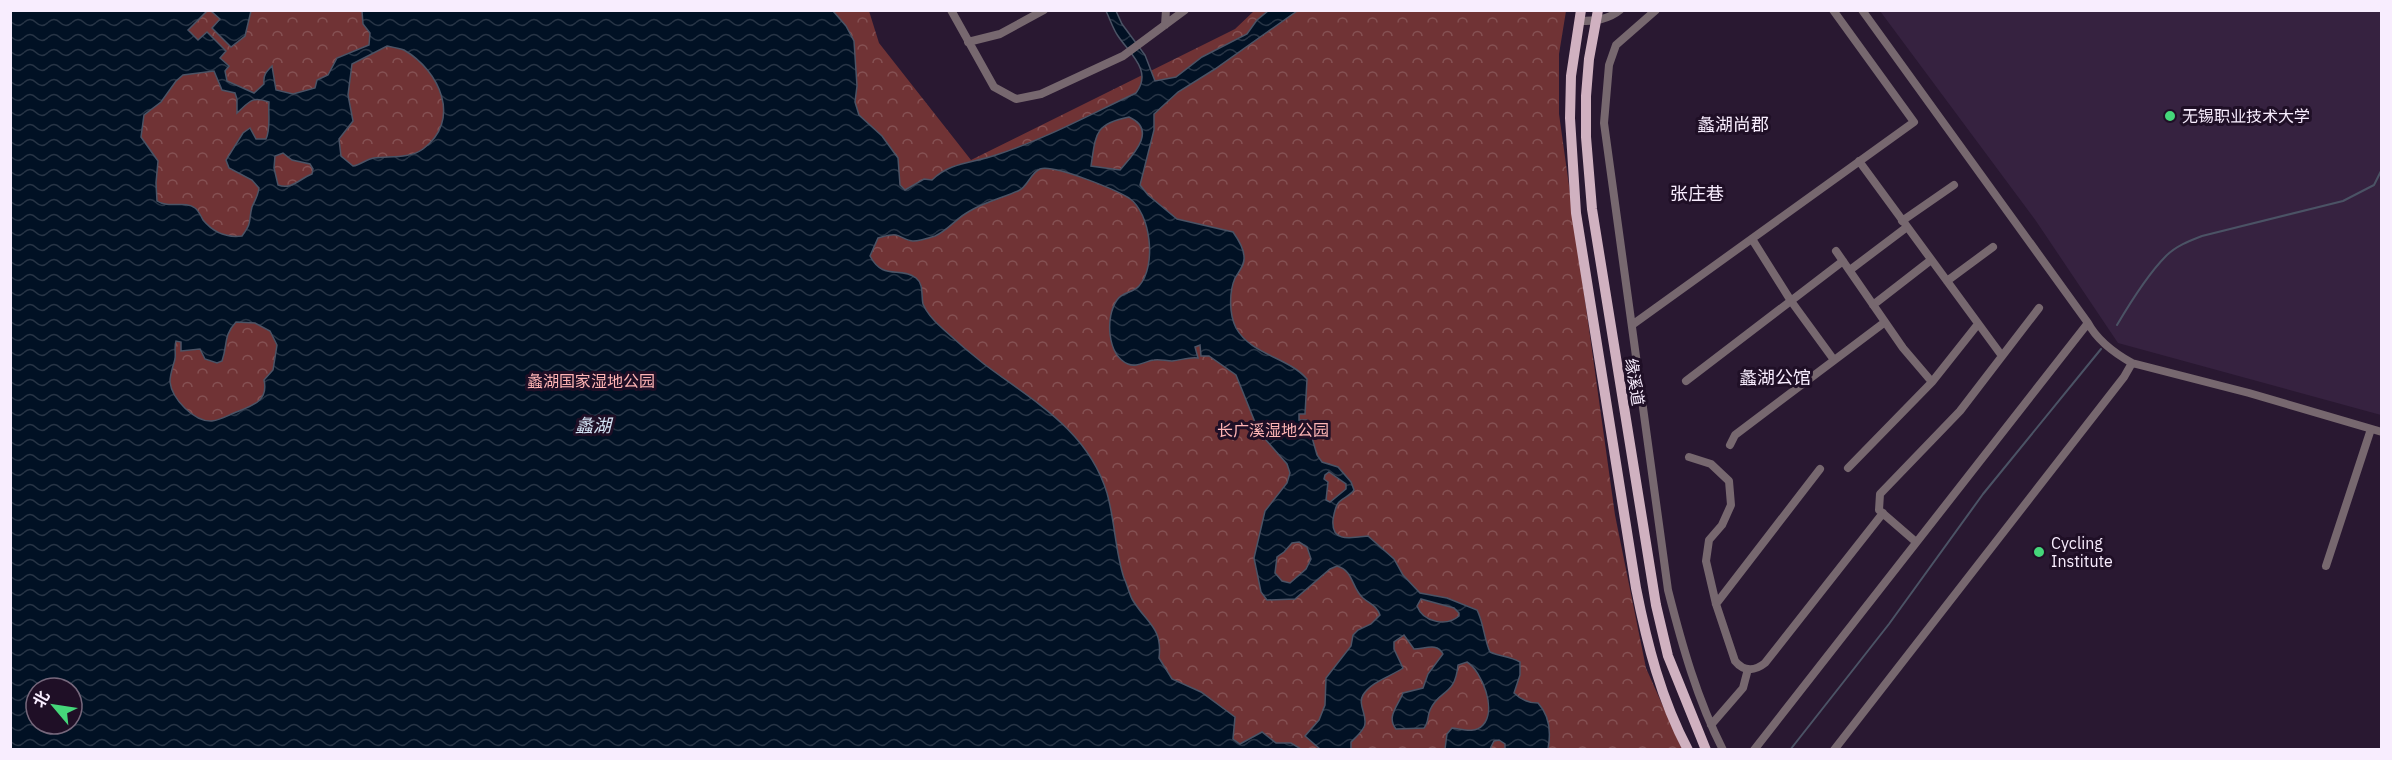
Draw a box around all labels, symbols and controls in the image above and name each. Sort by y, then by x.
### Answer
place label: 无锡职业技术大学 [2182,106,2310,126]
marker: 无锡职业技术大学 [2163,109,2177,123]
district label: 蠡湖尚郡 [1697,113,1769,136]
district label: 张庄巷 [1670,182,1724,205]
street label: 缘溪道 [1621,357,1649,407]
district label: 蠡湖公馆 [1739,366,1811,389]
park label: 蠡湖国家湿地公园 [527,371,655,391]
water label: 蠡湖 [575,414,614,437]
park label: 长广溪湿地公园 [1217,420,1329,440]
place label: Cycling Institute [2051,533,2113,571]
marker: Cycling Institute [2032,545,2046,559]
north arrow [24,676,84,736]
text: 北 [28,687,54,711]

